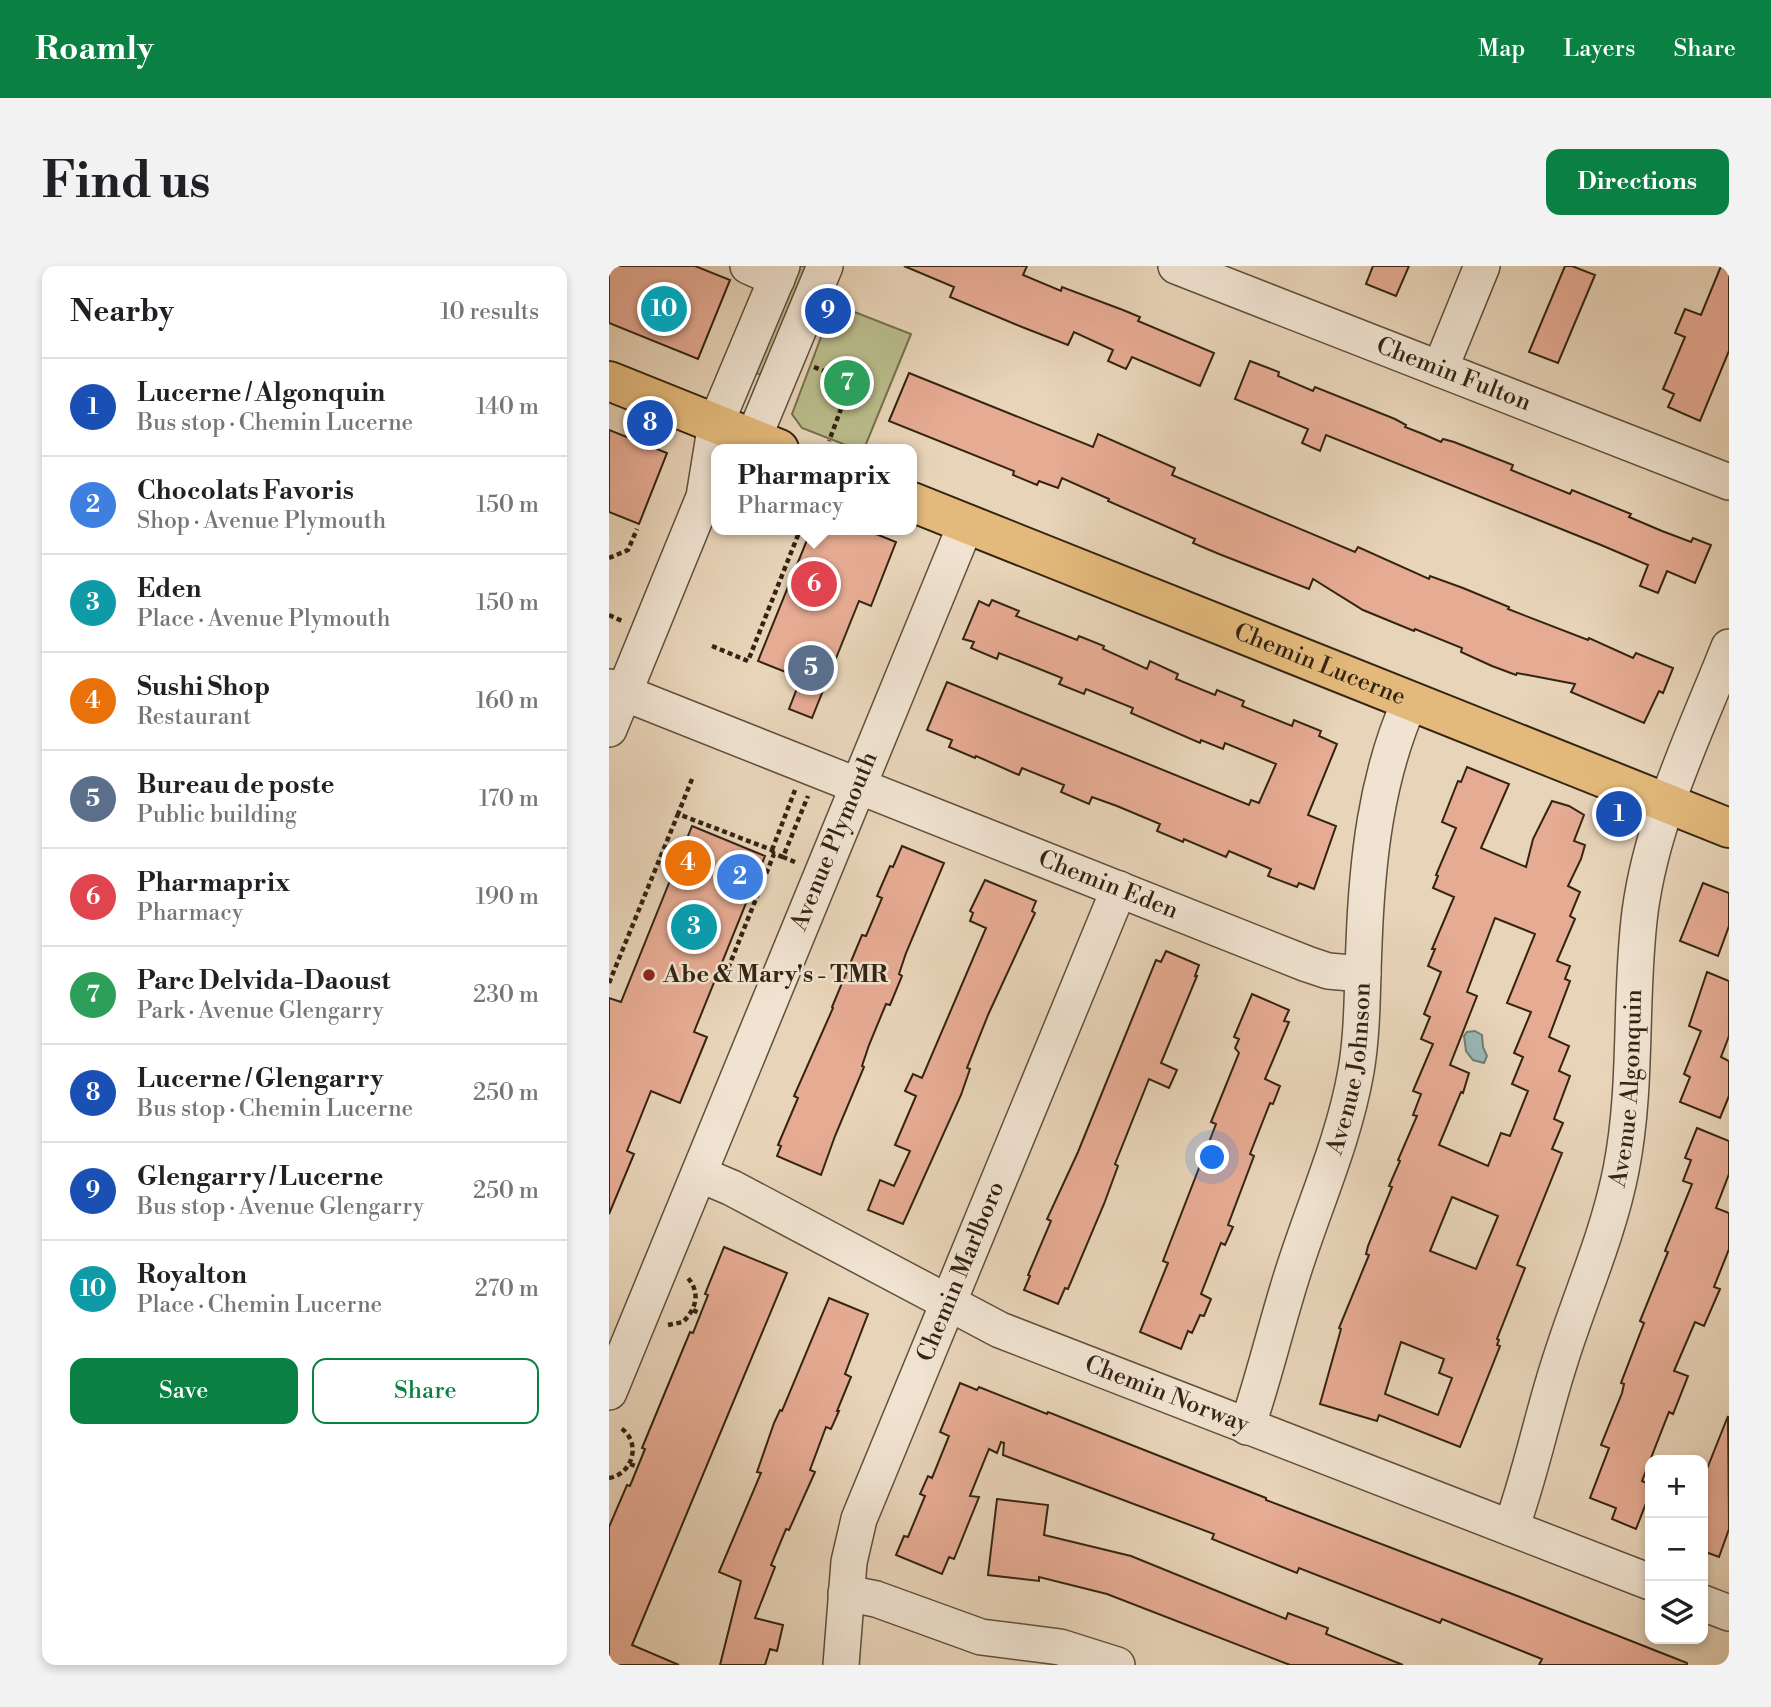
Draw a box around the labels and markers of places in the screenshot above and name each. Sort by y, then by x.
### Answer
pin: 10 [641,283,687,335]
pin: 9 [805,285,851,337]
pin: 7 [824,357,870,409]
pin: 8 [627,397,673,449]
pin: 6 [791,558,837,610]
pin: 5 [788,642,834,694]
pin: 1 [1596,788,1642,840]
pin: 4 [665,837,711,889]
pin: 2 [717,851,763,903]
pin: 3 [671,901,717,953]
place label: Abe & Mary's - TMR [662,960,889,990]
marker: Abe & Mary's - TMR [641,967,657,983]

